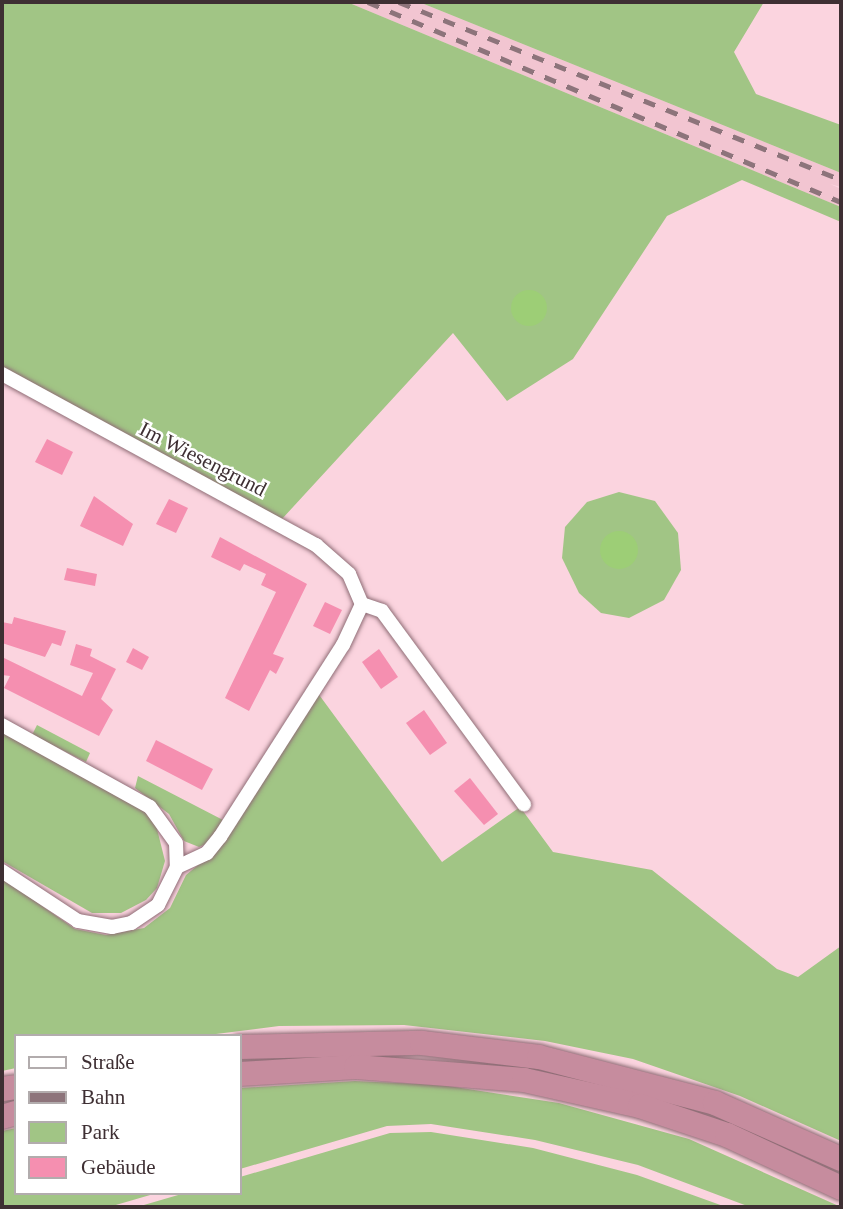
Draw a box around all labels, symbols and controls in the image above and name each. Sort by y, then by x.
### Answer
street label: Im Wiesengrund [135,416,271,502]
legend [14,1034,242,1195]
text: Straße [81,1050,135,1074]
text: Bahn [81,1085,125,1109]
text: Park [81,1120,120,1144]
text: Gebäude [81,1155,156,1179]

